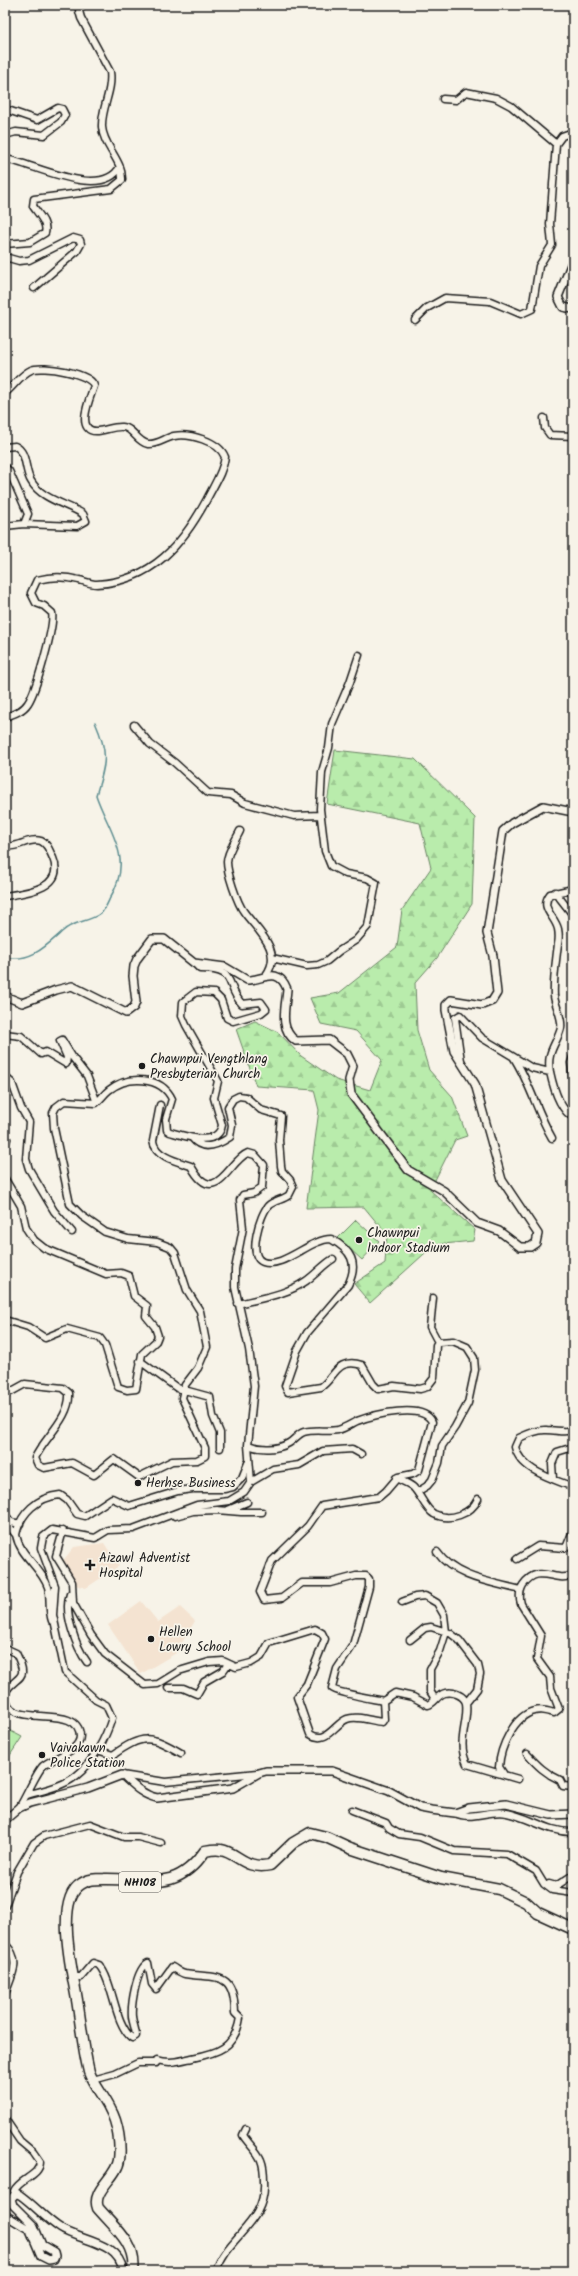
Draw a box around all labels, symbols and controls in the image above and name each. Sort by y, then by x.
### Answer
place label: Chawnpui Vengthlang Presbyterian Church [150,1049,268,1085]
marker: Chawnpui Vengthlang Presbyterian Church [137,1061,147,1071]
place label: Chawnpui Indoor Stadium [367,1223,450,1259]
marker: Chawnpui Indoor Stadium [354,1235,364,1245]
place label: Herhse Business [146,1473,236,1494]
marker: Herhse Business [133,1478,143,1488]
place label: Aizawl Adventist Hospital [99,1548,191,1584]
marker: Aizawl Adventist Hospital [84,1559,96,1571]
place label: Hellen Lowry School [159,1622,231,1658]
marker: Hellen Lowry School [146,1634,156,1644]
place label: Vaivakawn Police Station [50,1738,125,1774]
marker: Vaivakawn Police Station [37,1750,47,1760]
road number: NH108 [119,1872,161,1892]

